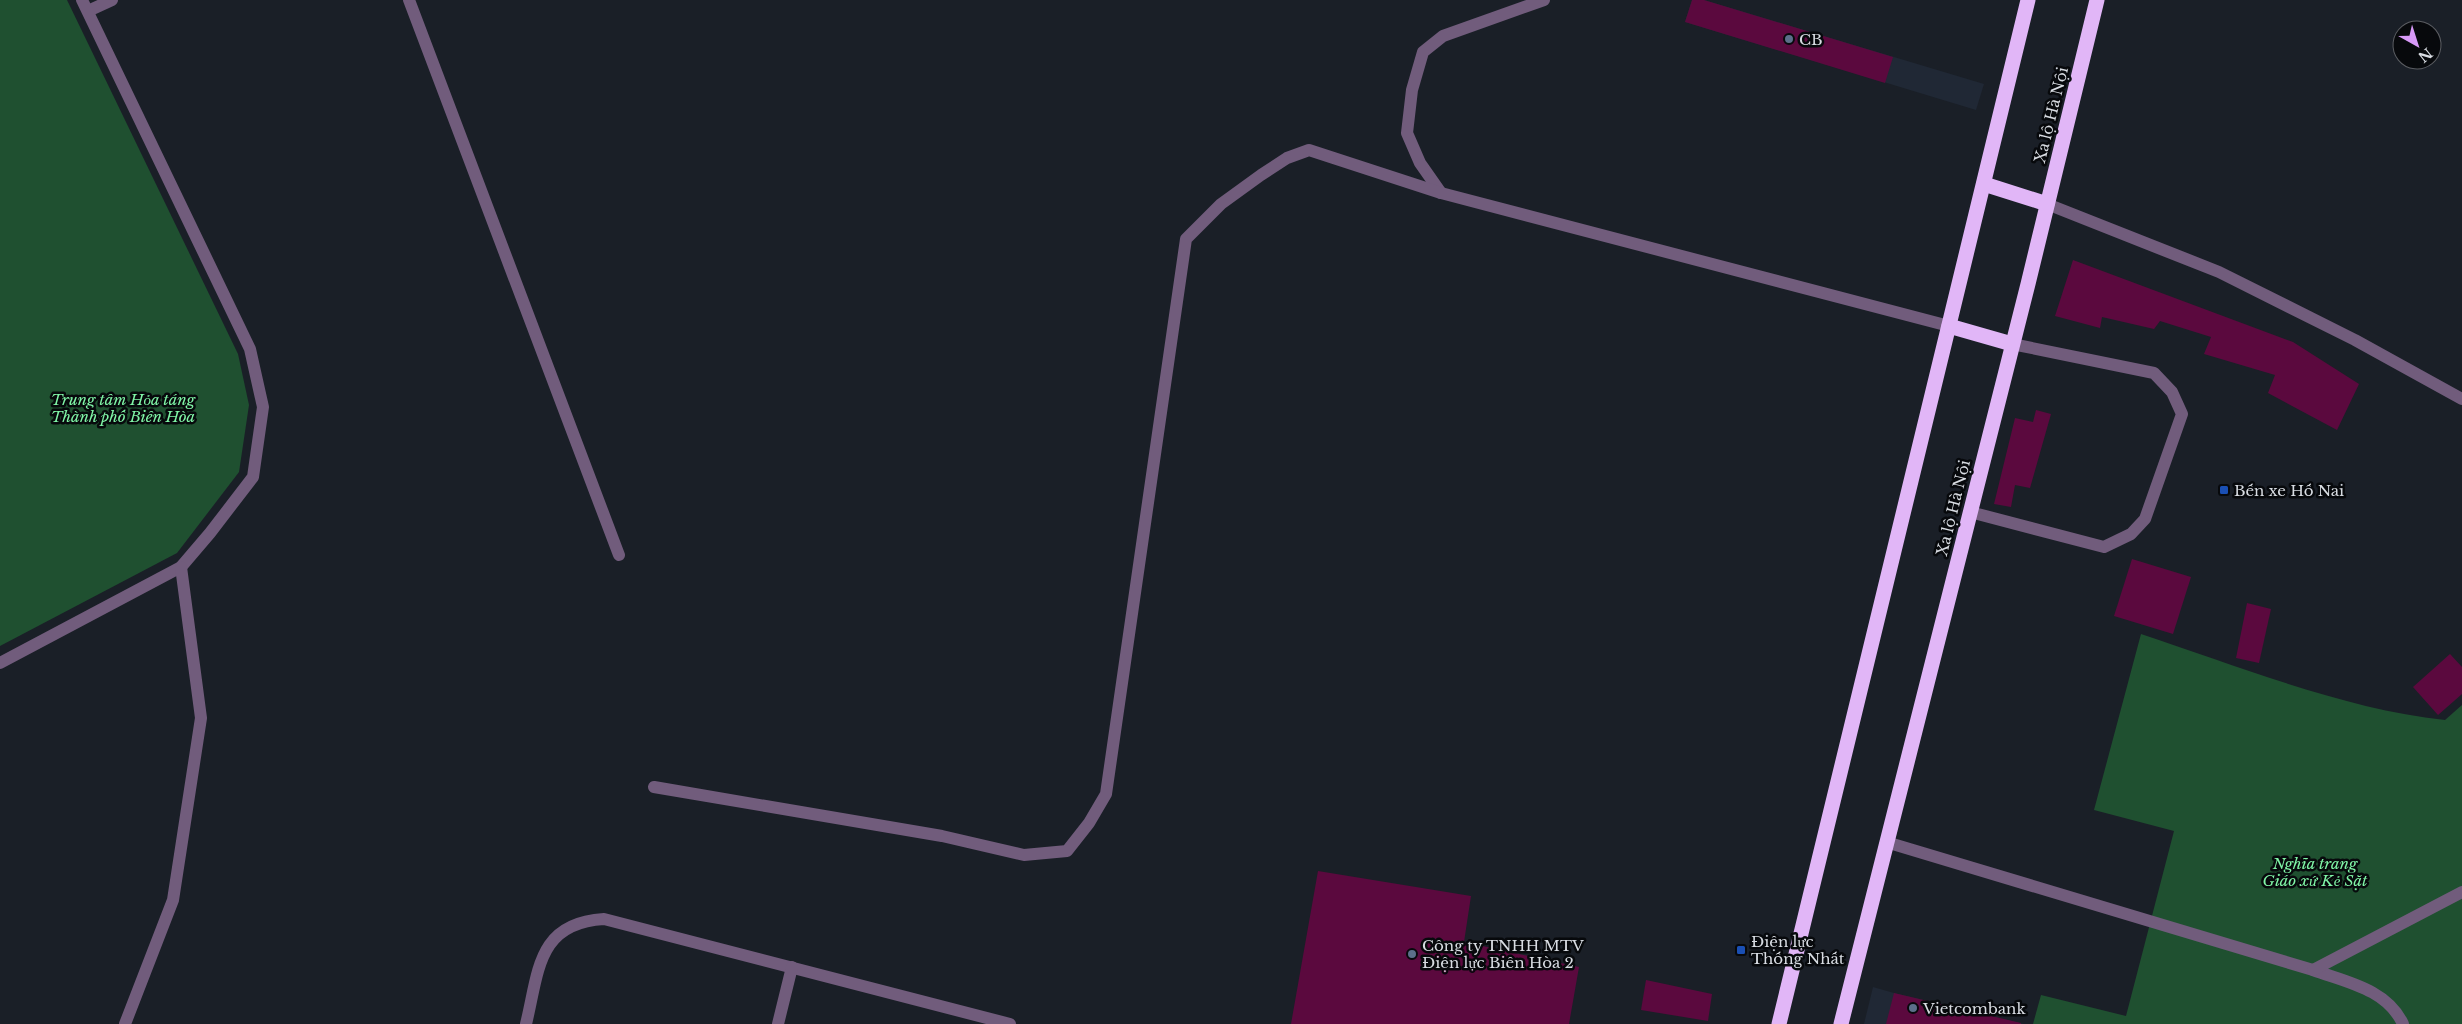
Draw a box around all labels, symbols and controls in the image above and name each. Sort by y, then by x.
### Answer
north arrow [2392,20,2442,70]
place label: CB [1799,30,1823,49]
marker: CB [1783,33,1795,45]
text: N [2414,44,2436,66]
street label: Xa lộ Hà Nội [2030,65,2072,165]
park label: Trung tâm Hỏa táng Thành phố Biên Hòa [51,390,196,426]
street label: Xa lộ Hà Nội [1932,458,1974,558]
place label: Bến xe Hố Nai [2234,481,2344,500]
marker: Bến xe Hố Nai [2218,484,2230,496]
park label: Nghĩa trang Giáo xứ Kẻ Sặt [2263,854,2368,890]
place label: Điện lực Thống Nhất [1751,932,1845,968]
place label: Công ty TNHH MTV Điện lực Biên Hòa 2 [1422,936,1584,972]
marker: Điện lực Thống Nhất [1735,944,1747,956]
marker: Công ty TNHH MTV Điện lực Biên Hòa 2 [1406,948,1418,960]
place label: Vietcombank [1922,999,2026,1018]
marker: Vietcombank [1907,1002,1919,1014]

